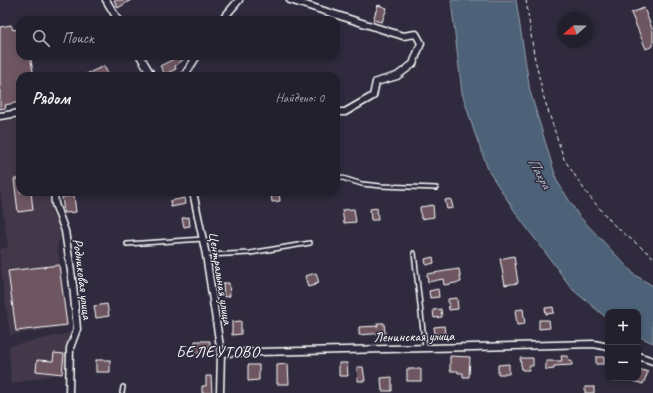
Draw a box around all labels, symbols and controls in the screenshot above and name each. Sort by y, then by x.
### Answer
north arrow [557,12,593,48]
search box [16,16,340,60]
icon: search [30,27,52,49]
text: Поиск [62,29,94,48]
text: Рядом [32,88,70,109]
text: Найдено: 0 [276,90,324,106]
water label: Пахра [523,154,557,194]
street label: Центральная улица [205,230,236,327]
street label: Родниковая улица [69,238,96,322]
map controls [605,309,641,381]
button: + [605,309,641,345]
street label: Ленинская улица [374,327,455,346]
district label: БЕЛЕУТОВО [176,342,261,362]
button: − [605,345,641,381]

